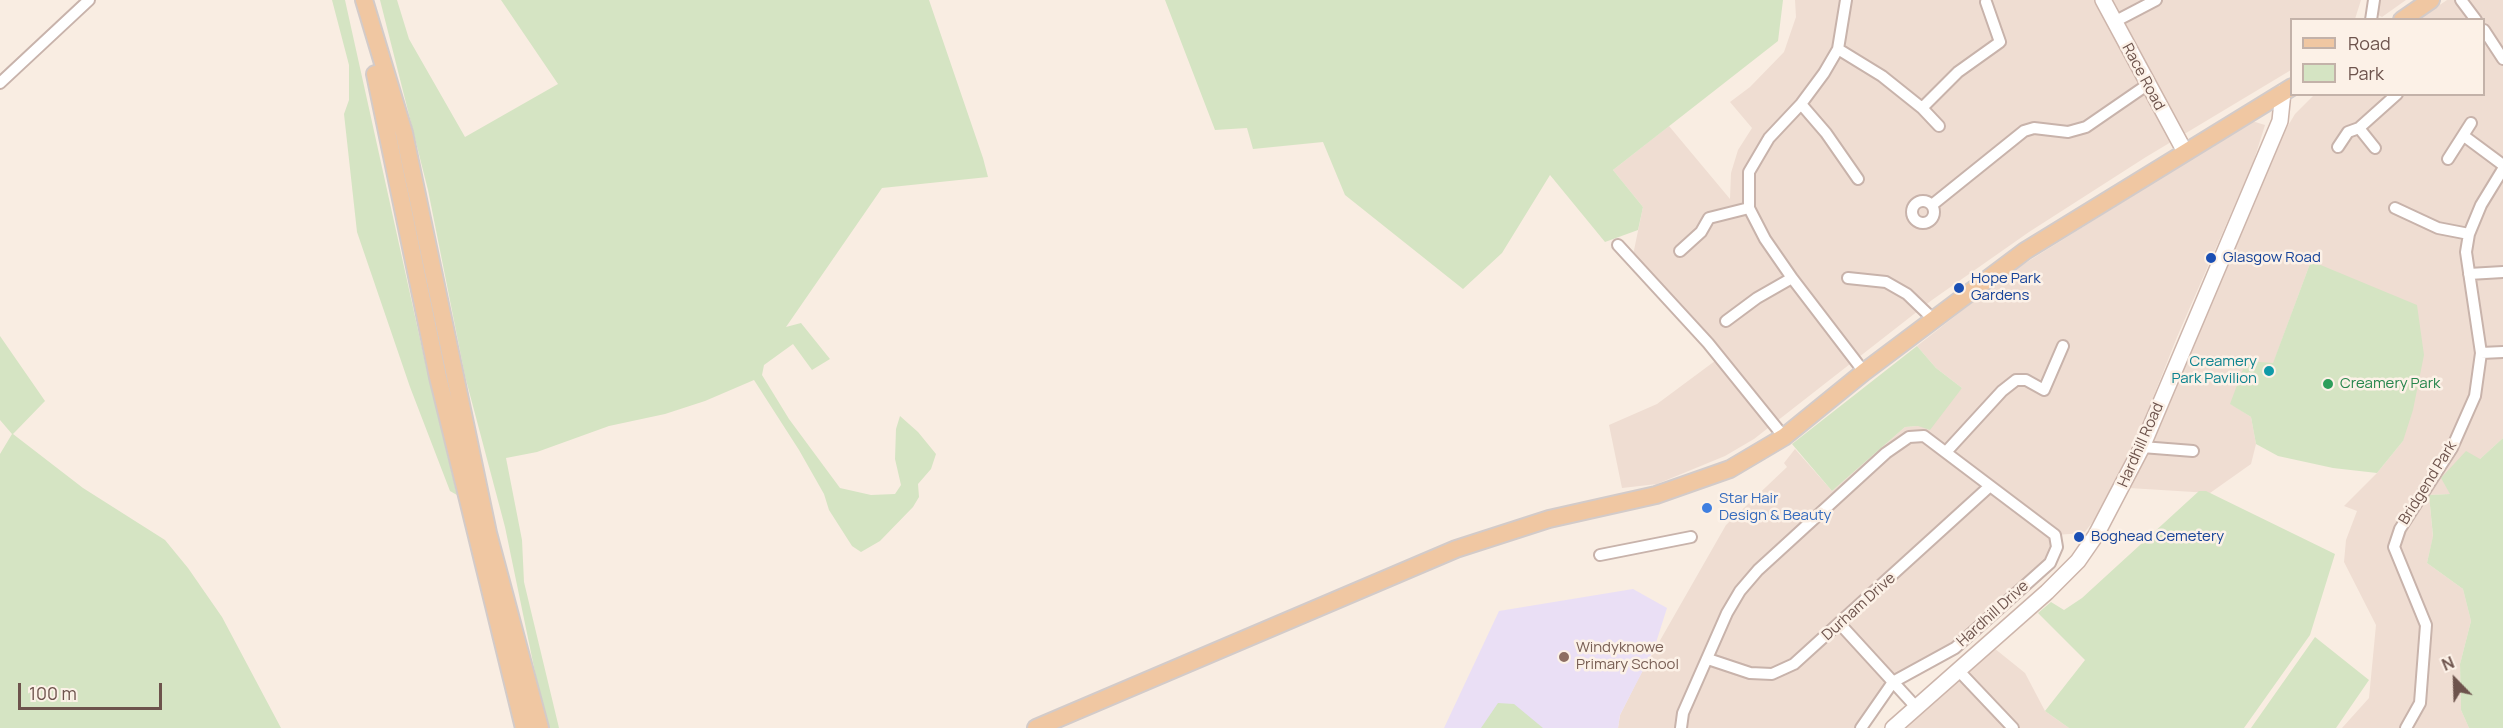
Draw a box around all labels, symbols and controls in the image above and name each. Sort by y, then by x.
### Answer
legend [2290,18,2485,96]
text: Road [2348,31,2391,55]
street label: Race Road [2118,40,2168,114]
text: Park [2348,61,2384,85]
place label: Glasgow Road [2223,249,2321,267]
marker: Glasgow Road [2204,251,2218,265]
place label: Hope Park Gardens [1971,270,2041,305]
marker: Hope Park Gardens [1952,281,1966,295]
place label: Creamery Park Pavilion [2171,353,2257,388]
marker: Creamery Park Pavilion [2262,364,2276,378]
place label: Creamery Park [2340,375,2440,393]
marker: Creamery Park [2321,377,2335,391]
street label: Hardhill Road [2114,400,2168,490]
street label: Bridgend Park [2395,438,2461,528]
place label: Star Hair Design & Beauty [1719,490,1832,525]
marker: Star Hair Design & Beauty [1700,501,1714,515]
place label: Boghead Cemetery [2091,528,2224,546]
marker: Boghead Cemetery [2072,530,2086,544]
street label: Durham Drive [1819,569,1899,645]
street label: Hardhill Drive [1953,577,2033,651]
place label: Windyknowe Primary School [1576,639,1679,674]
marker: Windyknowe Primary School [1557,650,1571,664]
north arrow [2425,650,2485,710]
text: N [2438,651,2458,676]
scale bar [21,671,165,709]
text: 100 m [29,681,77,705]

